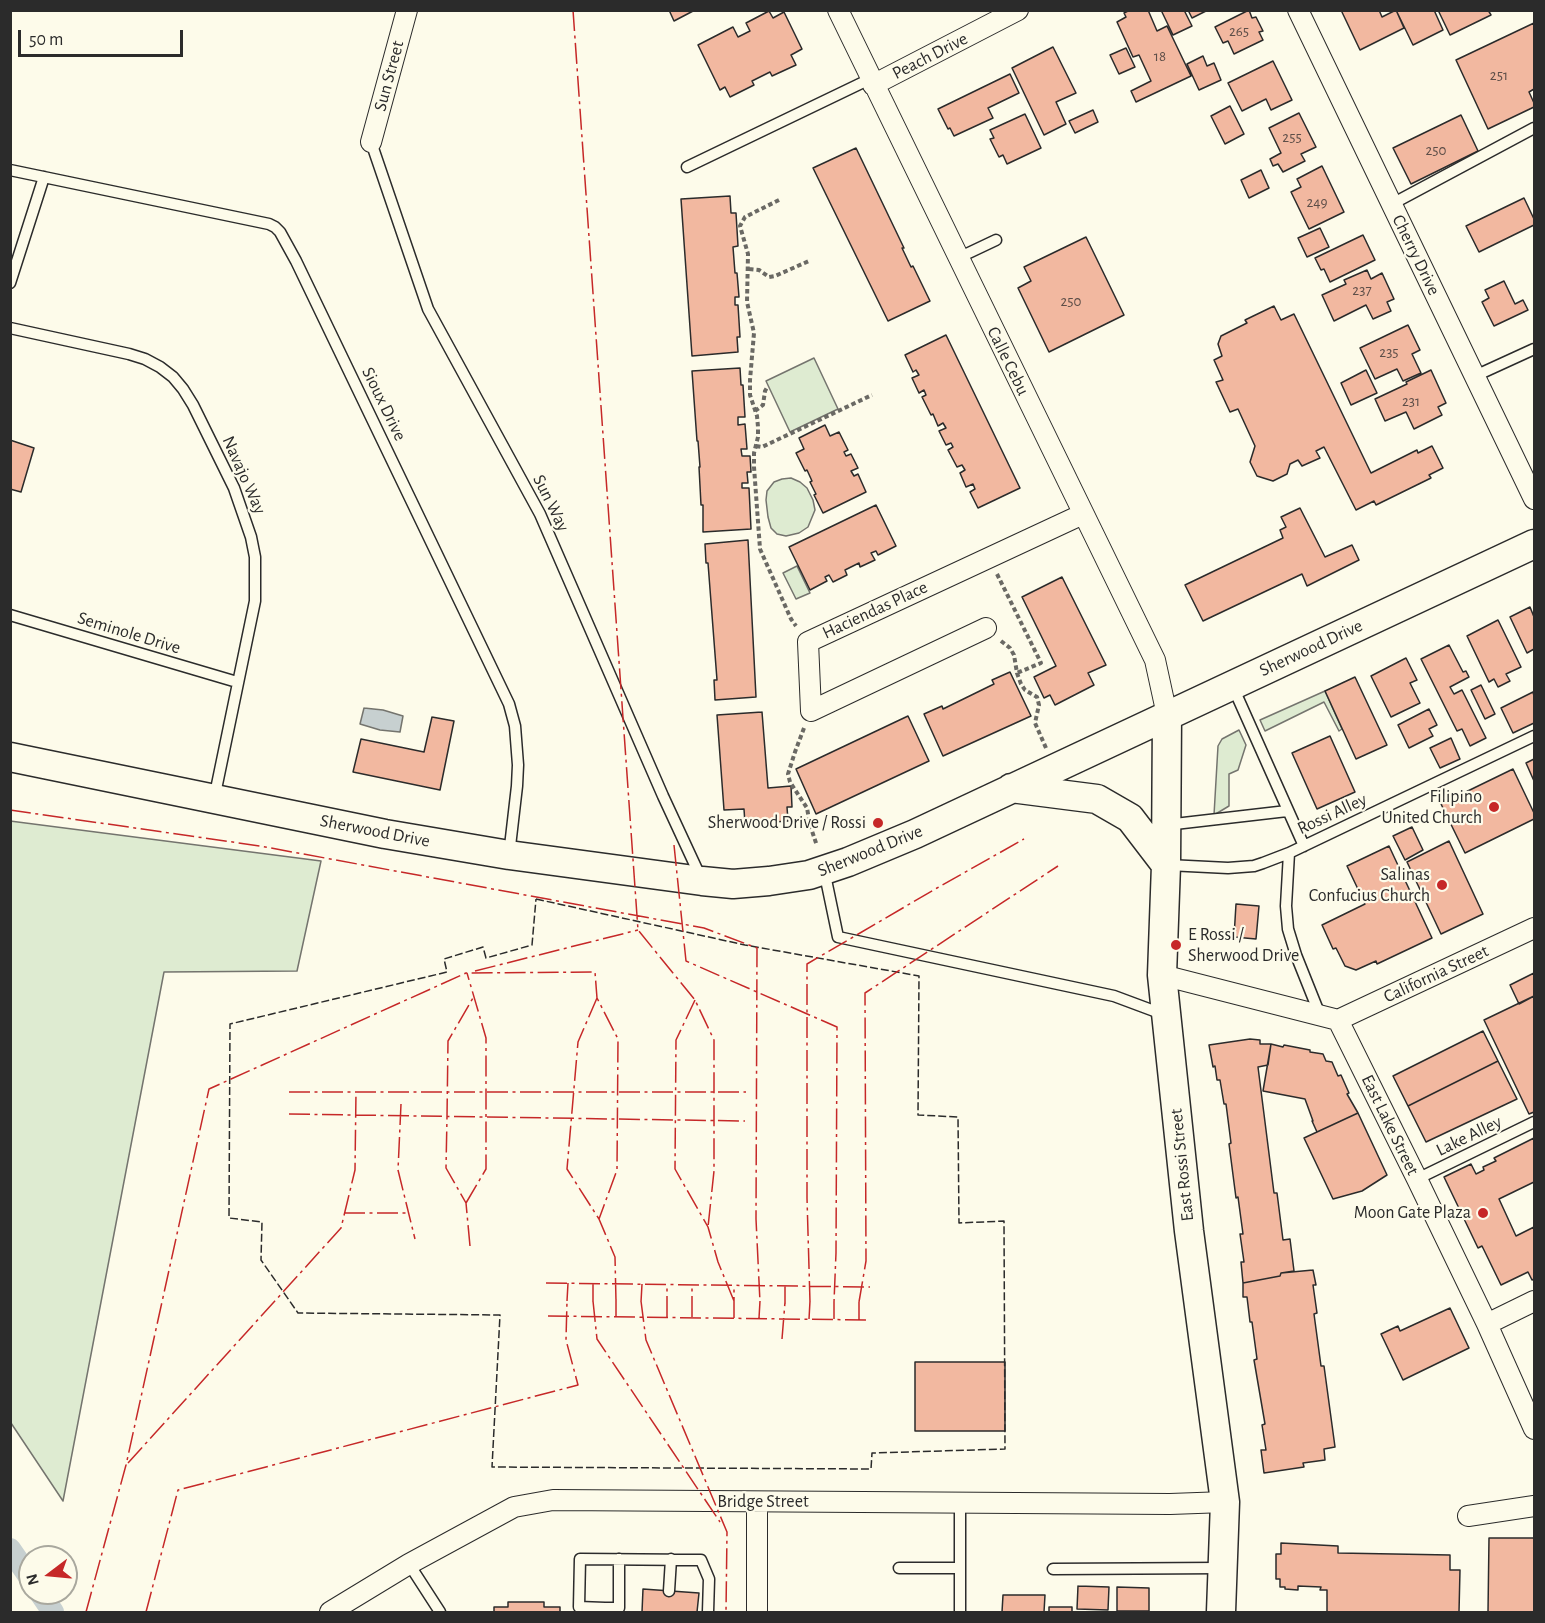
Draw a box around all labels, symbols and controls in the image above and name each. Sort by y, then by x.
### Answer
scale bar [21,18,186,56]
house number: 265 [1229,22,1249,40]
street label: Peach Drive [889,28,971,84]
text: 50 m [29,31,63,49]
street label: Sun Street [369,38,409,114]
house number: 18 [1154,47,1166,65]
house number: 251 [1490,66,1508,84]
house number: 255 [1282,128,1302,146]
house number: 250 [1425,141,1447,159]
house number: 249 [1306,193,1328,211]
street label: Cherry Drive [1387,211,1445,299]
house number: 237 [1352,281,1372,299]
house number: 250 [1060,292,1082,310]
street label: Calle Cebu [982,323,1034,399]
house number: 235 [1379,343,1399,361]
street label: Sioux Drive [357,364,411,444]
house number: 231 [1402,392,1420,410]
street label: Navajo Way [217,433,271,517]
street label: Sun Way [528,471,574,535]
street label: Haciendas Place [819,576,931,644]
street label: Seminole Drive [75,607,183,659]
street label: Sherwood Drive [1256,615,1366,681]
place label: Filipino United Church [1382,786,1482,828]
street label: Rossi Alley [1294,789,1370,839]
marker: Filipino United Church [1487,800,1501,814]
street label: Sherwood Drive [318,810,432,852]
place label: Sherwood Drive / Rossi [708,812,866,834]
marker: Sherwood Drive / Rossi [871,816,885,830]
street label: Sherwood Drive [814,820,926,882]
place label: Salinas Confucius Church [1309,864,1430,906]
marker: Salinas Confucius Church [1435,878,1449,892]
place label: E Rossi / Sherwood Drive [1188,924,1299,966]
marker: E Rossi / Sherwood Drive [1169,938,1183,952]
street label: California Street [1380,940,1492,1008]
street label: East Lake Street [1356,1071,1424,1179]
street label: East Rossi Street [1165,1108,1199,1222]
street label: Lake Alley [1433,1111,1505,1161]
place label: Moon Gate Plaza [1354,1202,1471,1224]
marker: Moon Gate Plaza [1476,1206,1490,1220]
street label: Bridge Street [717,1491,809,1513]
north arrow [18,1545,78,1605]
text: N [23,1572,42,1587]

